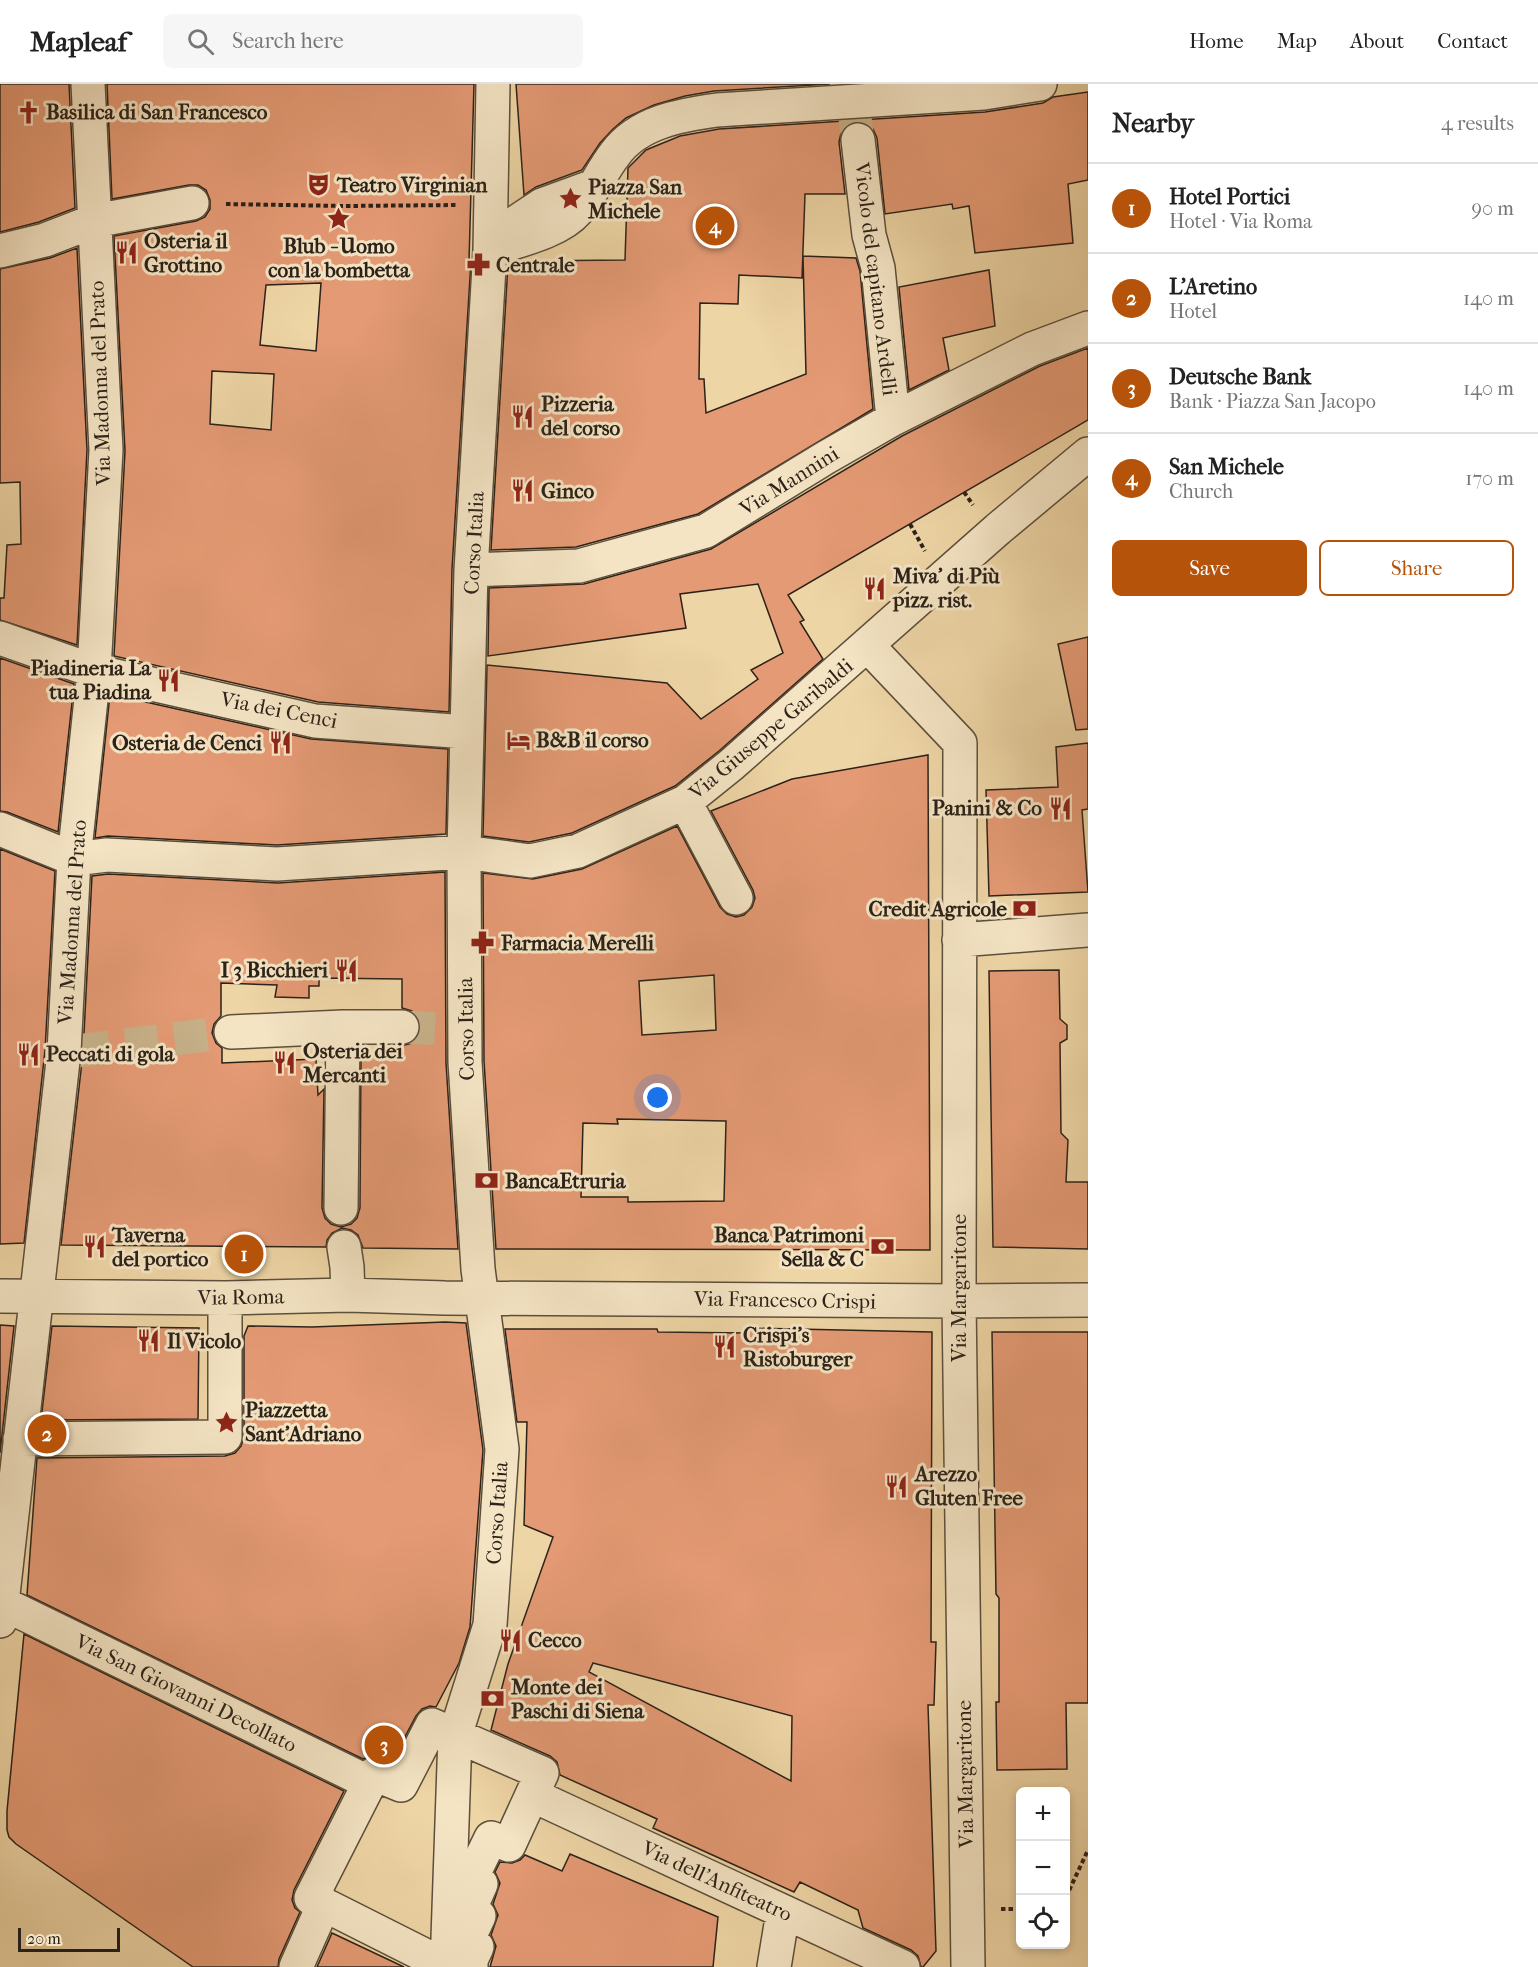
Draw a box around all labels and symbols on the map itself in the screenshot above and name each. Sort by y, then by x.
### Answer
church icon: Basilica di San Francesco [15,99,41,125]
place label: Basilica di San Francesco [46,100,268,124]
street label: Vicolo del capitano Ardelli [850,160,902,397]
theatre icon: Teatro Virginian [306,172,332,198]
place label: Teatro Virginian [336,173,488,197]
place label: Piazza San Michele [587,175,683,223]
place icon: Piazza San Michele [557,186,583,212]
pin: 4 [696,204,734,248]
place icon: Blub - Uomo con la bombetta [326,205,352,231]
place label: Osteria il Grottino [144,229,228,277]
place label: Blub - Uomo con la bombetta [268,234,411,282]
restaurant icon: Osteria il Grottino [113,240,139,266]
pharmacy icon: Centrale [465,252,491,278]
place label: Centrale [496,253,575,277]
street label: Via Madonna del Prato [84,280,116,487]
place label: Pizzeria del corso [541,392,620,440]
restaurant icon: Pizzeria del corso [510,403,536,429]
street label: Via Mannini [734,441,843,521]
restaurant icon: Ginco [510,478,536,504]
place label: Ginco [541,479,594,503]
street label: Corso Italia [459,490,489,595]
place label: Miva' di Più pizz. rist. [892,564,1000,612]
restaurant icon: Miva' di Più pizz. rist. [862,575,888,601]
street label: Via Giuseppe Garibaldi [684,654,858,805]
place label: Piadineria La tua Piadina [31,656,152,704]
restaurant icon: Piadineria La tua Piadina [156,667,182,693]
street label: Via dei Cenci [217,687,340,733]
hotel icon: B&B il corso [505,727,531,753]
place label: B&B il corso [536,728,649,752]
restaurant icon: Osteria de Cenci [267,730,293,756]
place label: Osteria de Cenci [112,731,263,755]
restaurant icon: Panini & Co [1047,795,1073,821]
place label: Panini & Co [932,796,1042,820]
street label: Via Madonna del Prato [53,819,91,1026]
bank icon: Credit Agricole [1012,896,1038,922]
place label: Credit Agricole [869,897,1008,921]
pharmacy icon: Farmacia Merelli [470,930,496,956]
place label: Farmacia Merelli [500,931,655,955]
restaurant icon: I 3 Bicchieri [333,957,359,983]
place label: I 3 Bicchieri [221,958,329,982]
street label: Corso Italia [453,977,479,1081]
place label: Osteria dei Mercanti [302,1039,403,1087]
restaurant icon: Peccati di gola [15,1041,41,1067]
place label: Peccati di gola [46,1042,176,1066]
restaurant icon: Osteria dei Mercanti [272,1050,298,1076]
your location [643,1083,672,1112]
bank icon: BancaEtruria [474,1168,500,1194]
place label: BancaEtruria [505,1169,627,1193]
street label: Via Margaritone [947,1214,971,1363]
place label: Taverna del portico [111,1223,209,1271]
place label: Banca Patrimoni Sella & C [714,1223,865,1271]
pin: 1 [224,1232,264,1276]
restaurant icon: Taverna del portico [81,1234,107,1260]
bank icon: Banca Patrimoni Sella & C [869,1234,895,1260]
street label: Via Roma [196,1284,285,1310]
street label: Via Francesco Crispi [693,1286,876,1314]
place label: Crispi's Ristoburger [743,1323,853,1371]
restaurant icon: Il Vicolo [136,1328,162,1354]
place label: Il Vicolo [167,1329,242,1353]
restaurant icon: Crispi's Ristoburger [712,1334,738,1360]
place label: Piazzetta Sant'Adriano [245,1398,362,1446]
place icon: Piazzetta Sant'Adriano [214,1409,240,1435]
pin: 2 [28,1412,66,1456]
street label: Corso Italia [481,1460,513,1565]
place label: Arezzo Gluten Free [913,1462,1023,1510]
restaurant icon: Arezzo Gluten Free [884,1473,910,1499]
restaurant icon: Cecco [497,1627,523,1653]
street label: Via San Giovanni Decollato [71,1628,301,1757]
place label: Cecco [528,1628,582,1652]
place label: Monte dei Paschi di Siena [510,1675,645,1723]
bank icon: Monte dei Paschi di Siena [480,1686,506,1712]
street label: Via Margaritone [952,1700,978,1849]
pin: 3 [364,1722,404,1768]
street label: Via dell'Anfiteatro [637,1835,796,1926]
scale bar [18,1925,120,1952]

